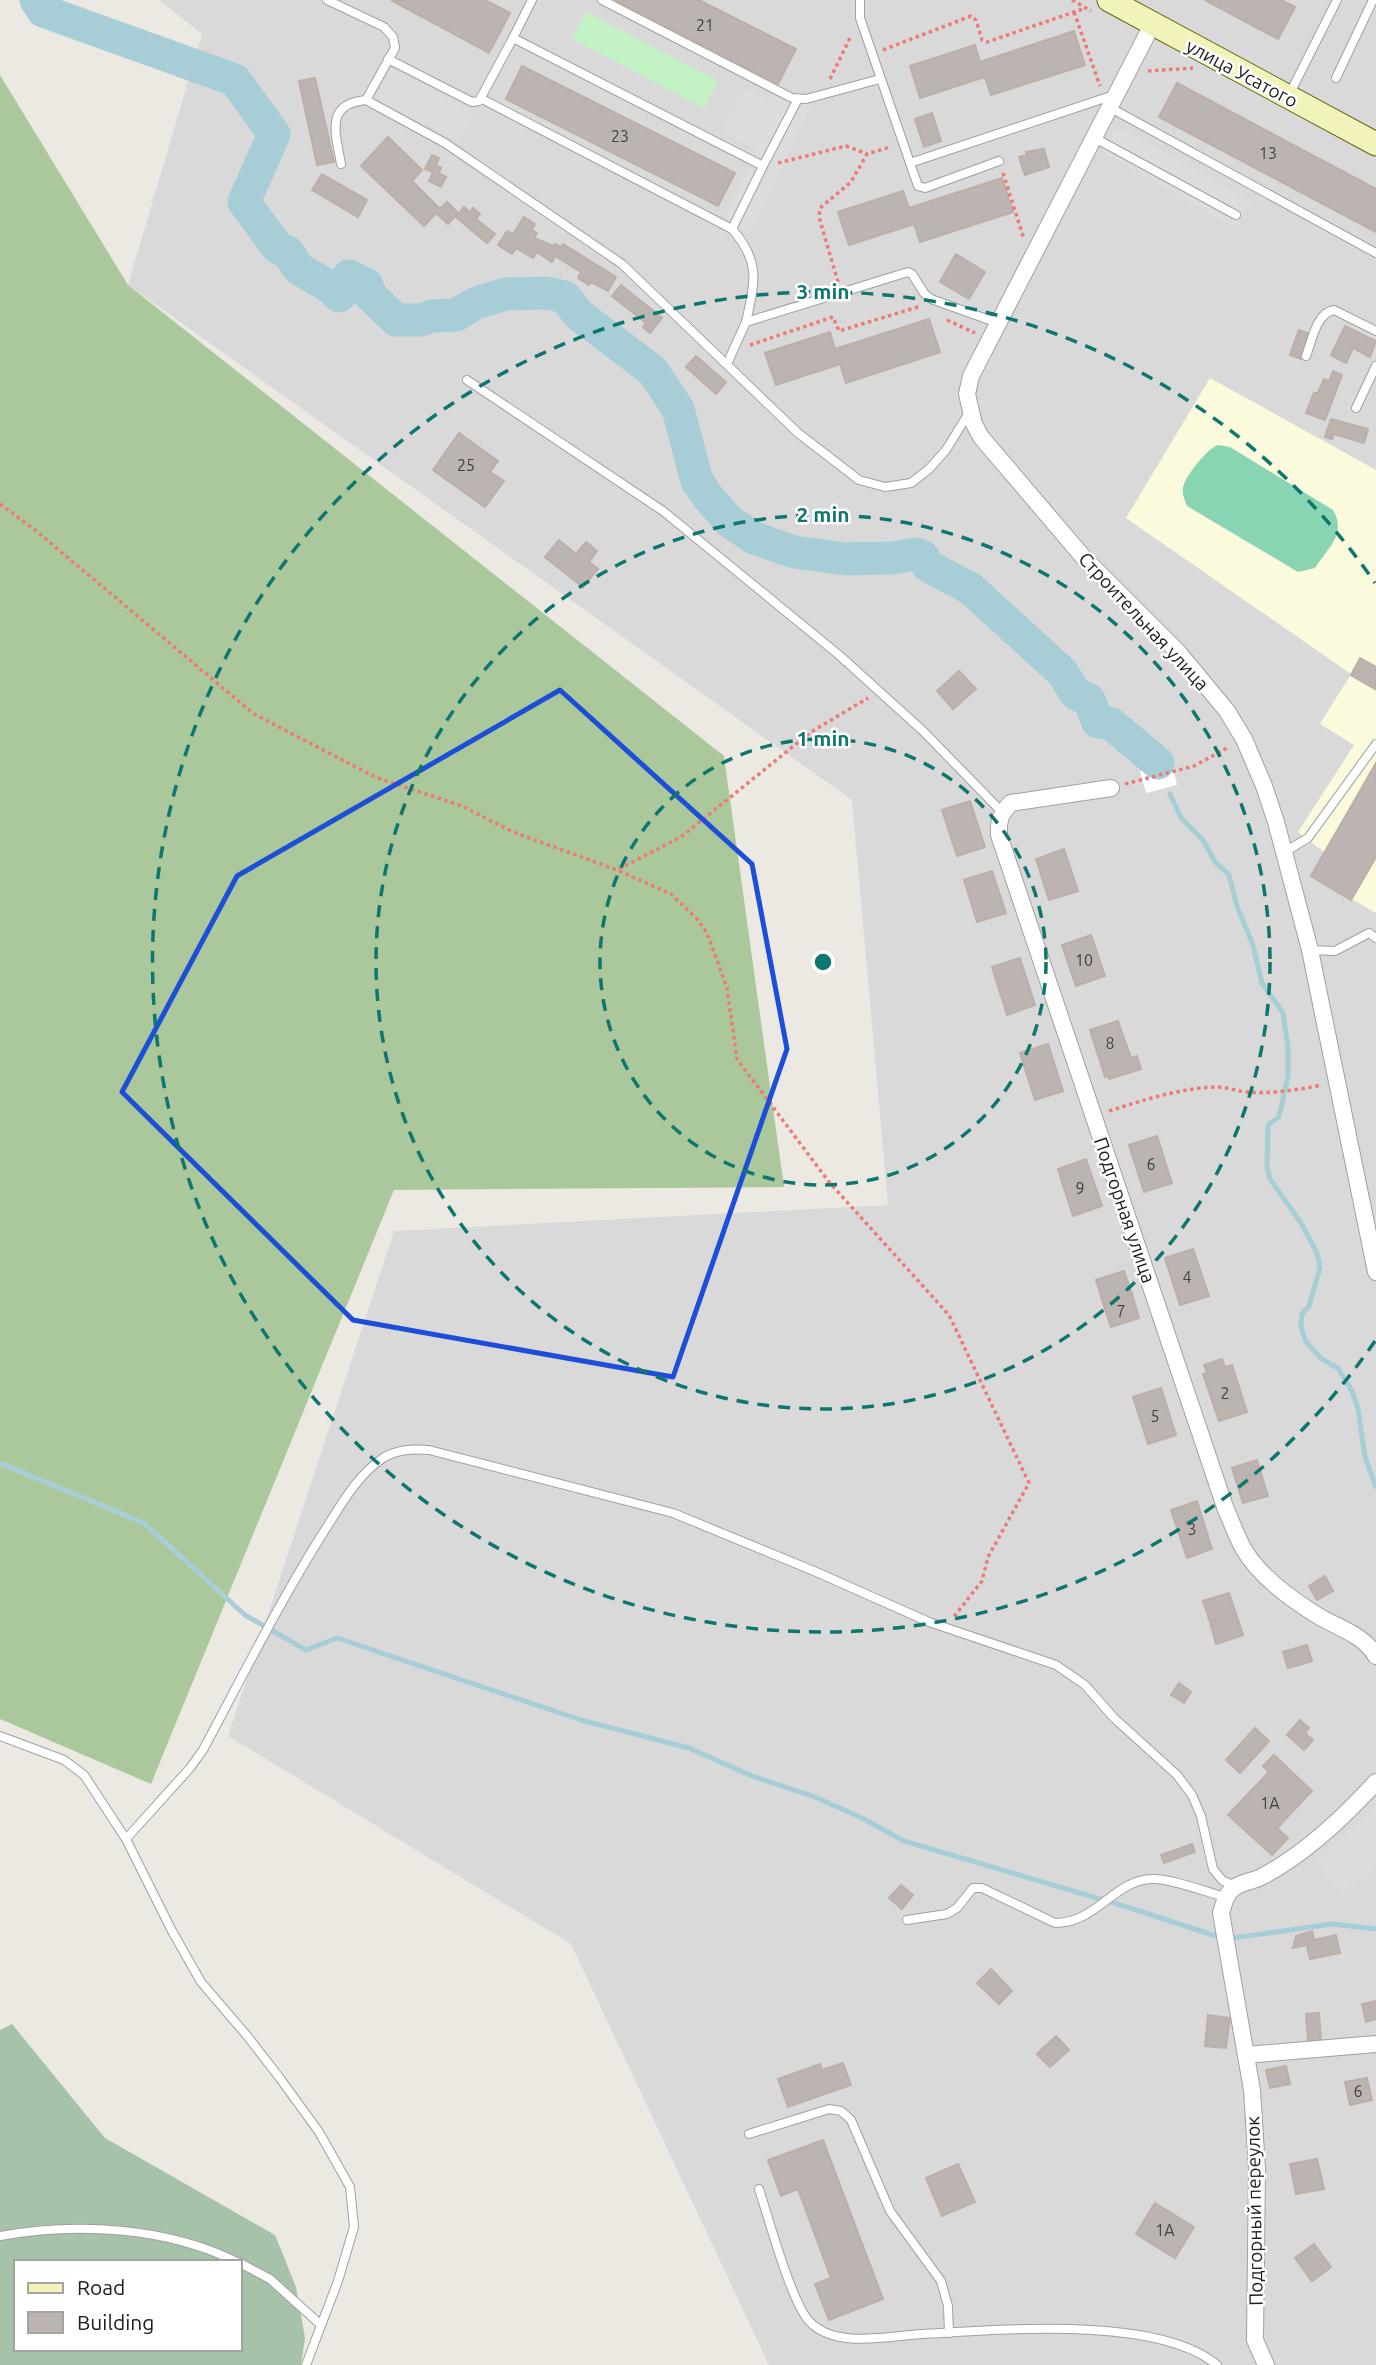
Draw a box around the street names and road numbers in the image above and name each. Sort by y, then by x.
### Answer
street label: улица Усатого [1182,34,1302,112]
street label: Строительная улица [1074,547,1214,695]
street label: Подгорная улица [1090,1134,1160,1286]
street label: Подгорный переулок [1241,2116,1267,2306]

